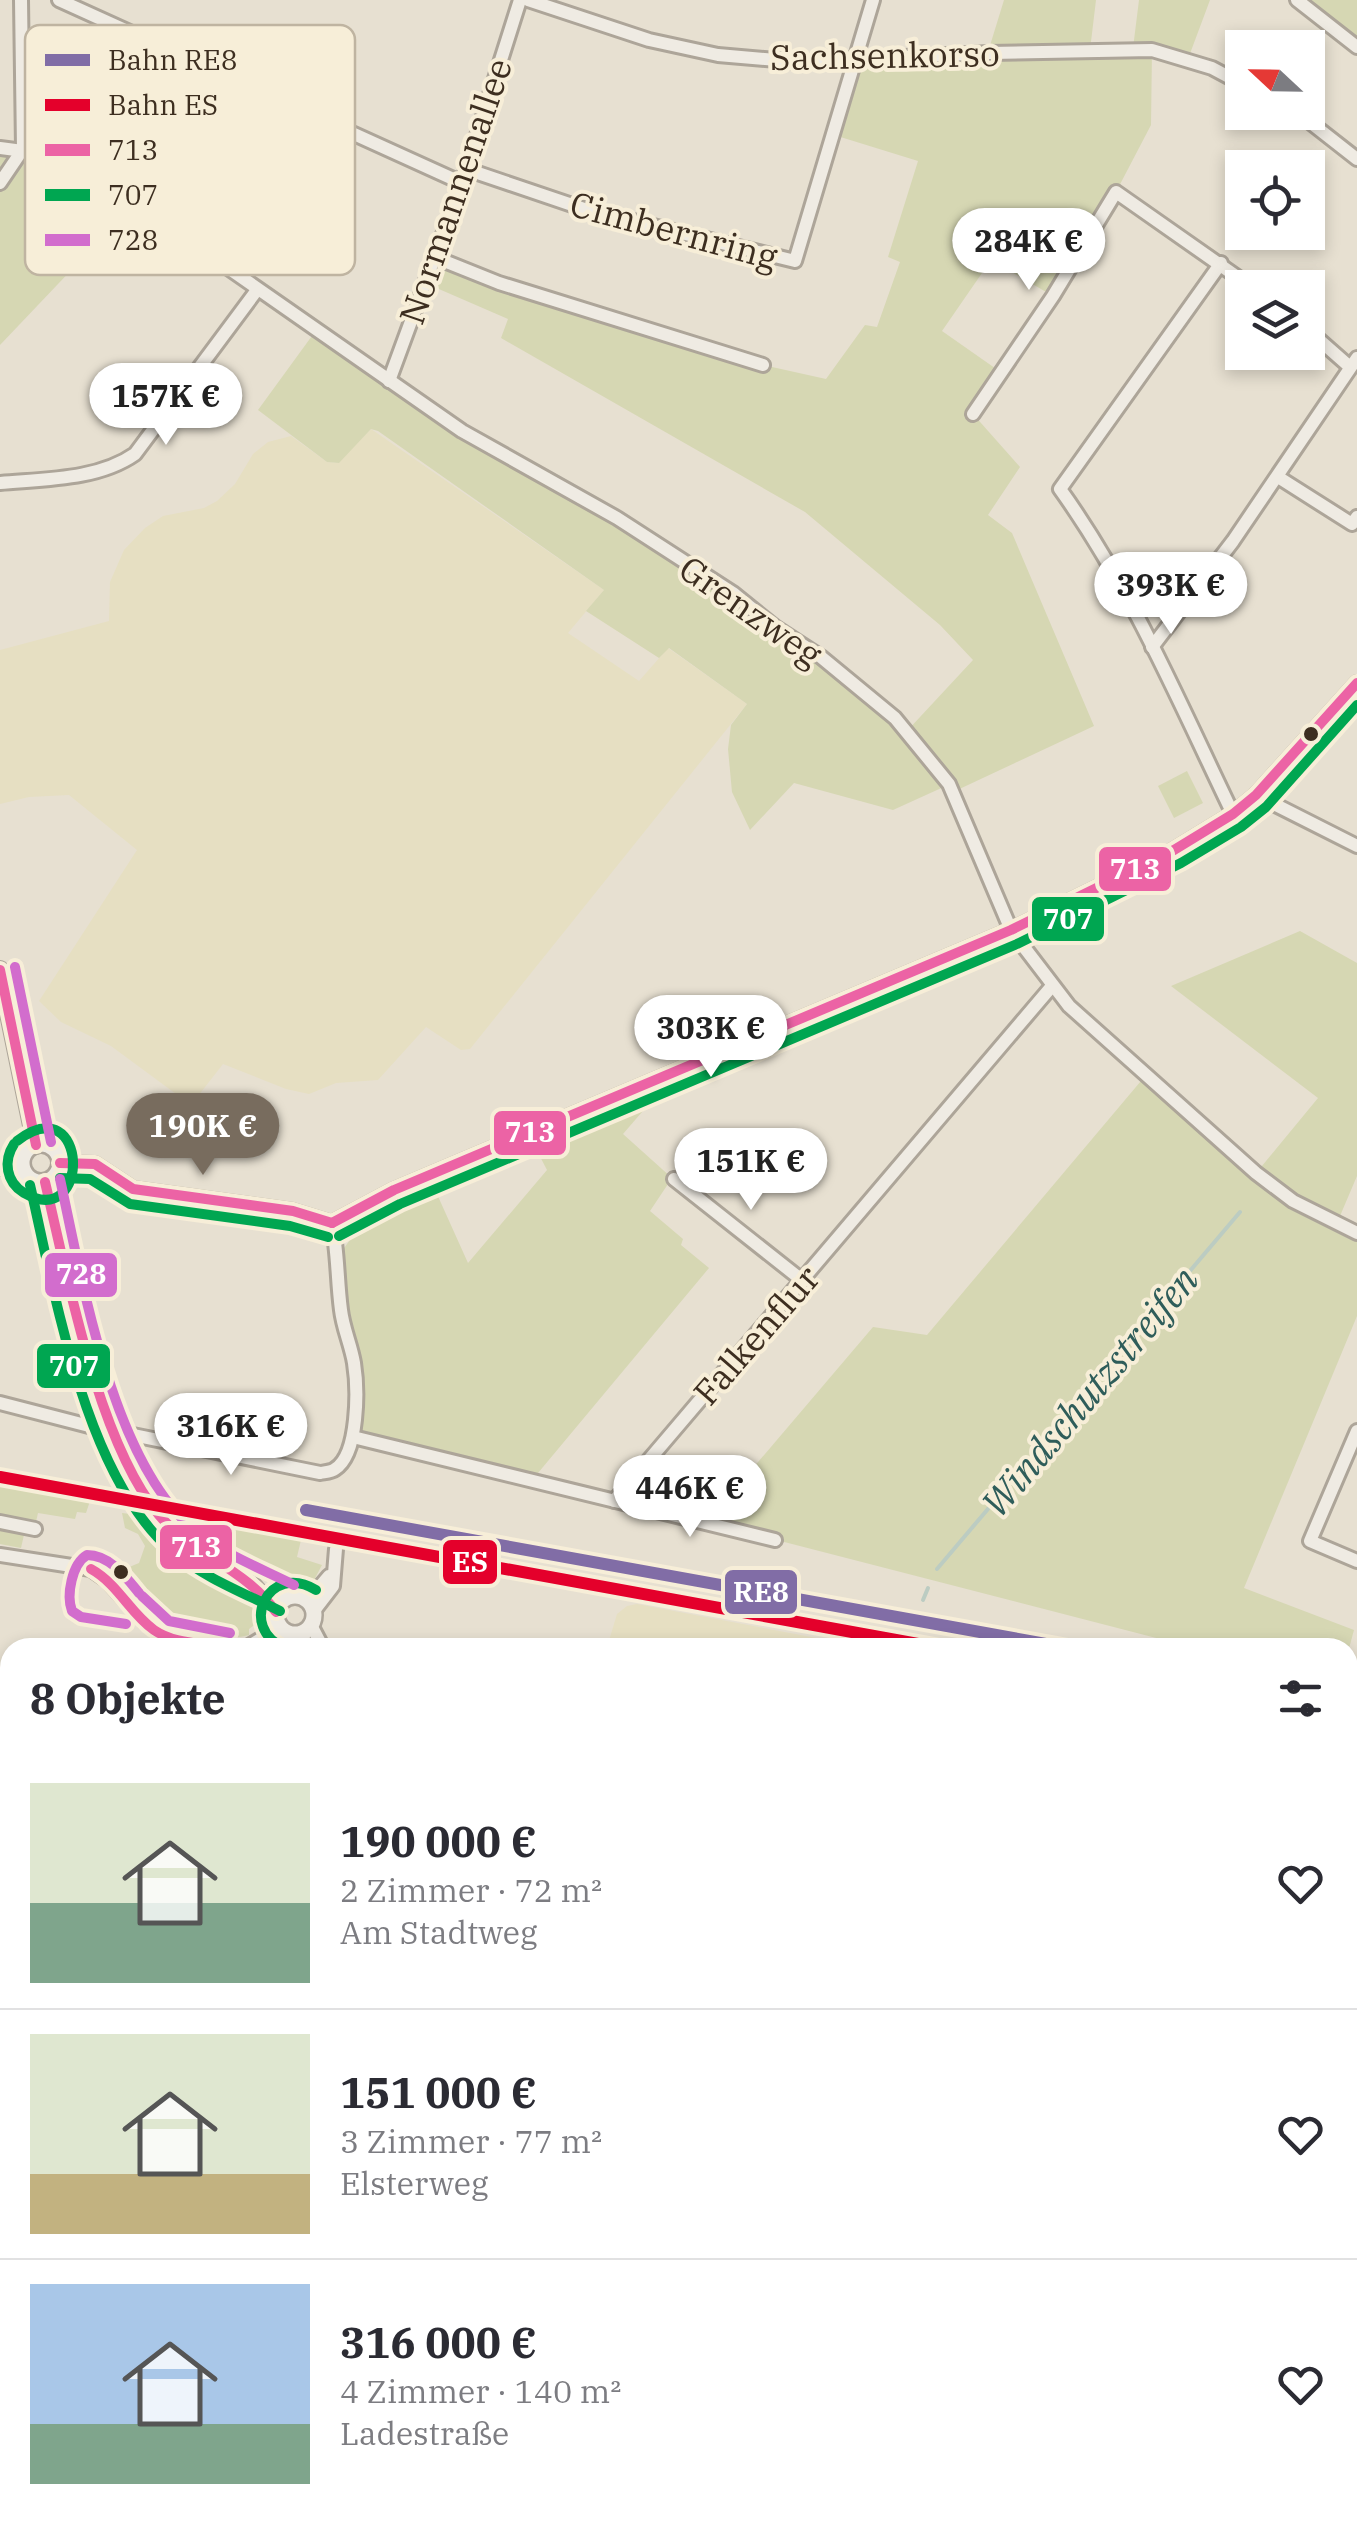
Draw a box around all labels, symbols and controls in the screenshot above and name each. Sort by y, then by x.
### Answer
legend [25,25,355,275]
street label: Sachsenkorso [770,30,1000,80]
north arrow [1225,30,1325,130]
map controls [1225,30,1325,370]
text: Bahn RE8 [108,41,237,78]
street label: Normannenallee [388,52,522,330]
text: Bahn ES [108,86,218,123]
text: 713 [108,131,158,168]
button: locate [1225,150,1325,250]
text: 707 [108,176,158,213]
street label: Cimbernring [565,180,783,280]
pin: 284K € [948,208,1110,293]
text: 284K € [974,219,1084,261]
text: 728 [108,221,158,258]
button: layers [1225,270,1325,370]
pin: 157K € [85,363,247,448]
text: 157K € [111,374,221,416]
street label: Grenzweg [670,545,832,677]
pin: 393K € [1090,552,1252,637]
text: 393K € [1116,563,1226,605]
unlabelled marker [1301,724,1321,744]
line badge: 713 [1097,845,1173,893]
text: 713 [1110,850,1160,887]
line badge: 707 [1030,895,1106,943]
text: 707 [1043,900,1093,937]
pin: 303K € [630,995,792,1080]
text: 303K € [656,1006,766,1048]
pin: 190K € [122,1093,284,1178]
text: 190K € [148,1104,258,1146]
line badge: 713 [492,1109,568,1157]
text: 713 [505,1113,555,1150]
pin: 151K € [670,1128,832,1213]
text: 151K € [696,1139,806,1181]
line badge: 728 [43,1251,119,1299]
text: 728 [56,1255,106,1292]
street label: Falkenflur [683,1255,830,1414]
water label: Windschutzstreifen [970,1255,1208,1526]
line badge: 707 [35,1342,112,1390]
text: 707 [49,1347,99,1384]
pin: 316K € [150,1393,312,1478]
text: 316K € [176,1404,286,1446]
pin: 446K € [609,1455,771,1540]
text: 446K € [635,1466,745,1508]
line badge: 713 [158,1523,234,1571]
text: 713 [171,1528,221,1565]
line badge: ES [441,1538,499,1586]
text: ES [452,1543,488,1580]
unlabelled marker [111,1562,131,1582]
line badge: RE8 [723,1568,799,1616]
text: RE8 [733,1573,789,1610]
text: 8 Objekte [30,1671,226,1726]
icon: filters [1273,1671,1328,1726]
text: 190 000 € [340,1814,537,1869]
icon: home [110,1823,230,1943]
icon: heart [1273,1856,1328,1911]
text: 2 Zimmer · 72 m² [340,1869,602,1911]
text: Am Stadtweg [340,1911,537,1953]
text: 151 000 € [340,2065,537,2120]
icon: home [110,2074,230,2194]
icon: heart [1273,2107,1328,2162]
text: 3 Zimmer · 77 m² [340,2120,602,2162]
text: Elsterweg [340,2162,488,2204]
text: 316 000 € [340,2315,537,2370]
icon: home [110,2324,230,2444]
icon: heart [1273,2357,1328,2412]
text: 4 Zimmer · 140 m² [340,2370,621,2412]
text: Ladestraße [340,2412,509,2454]

